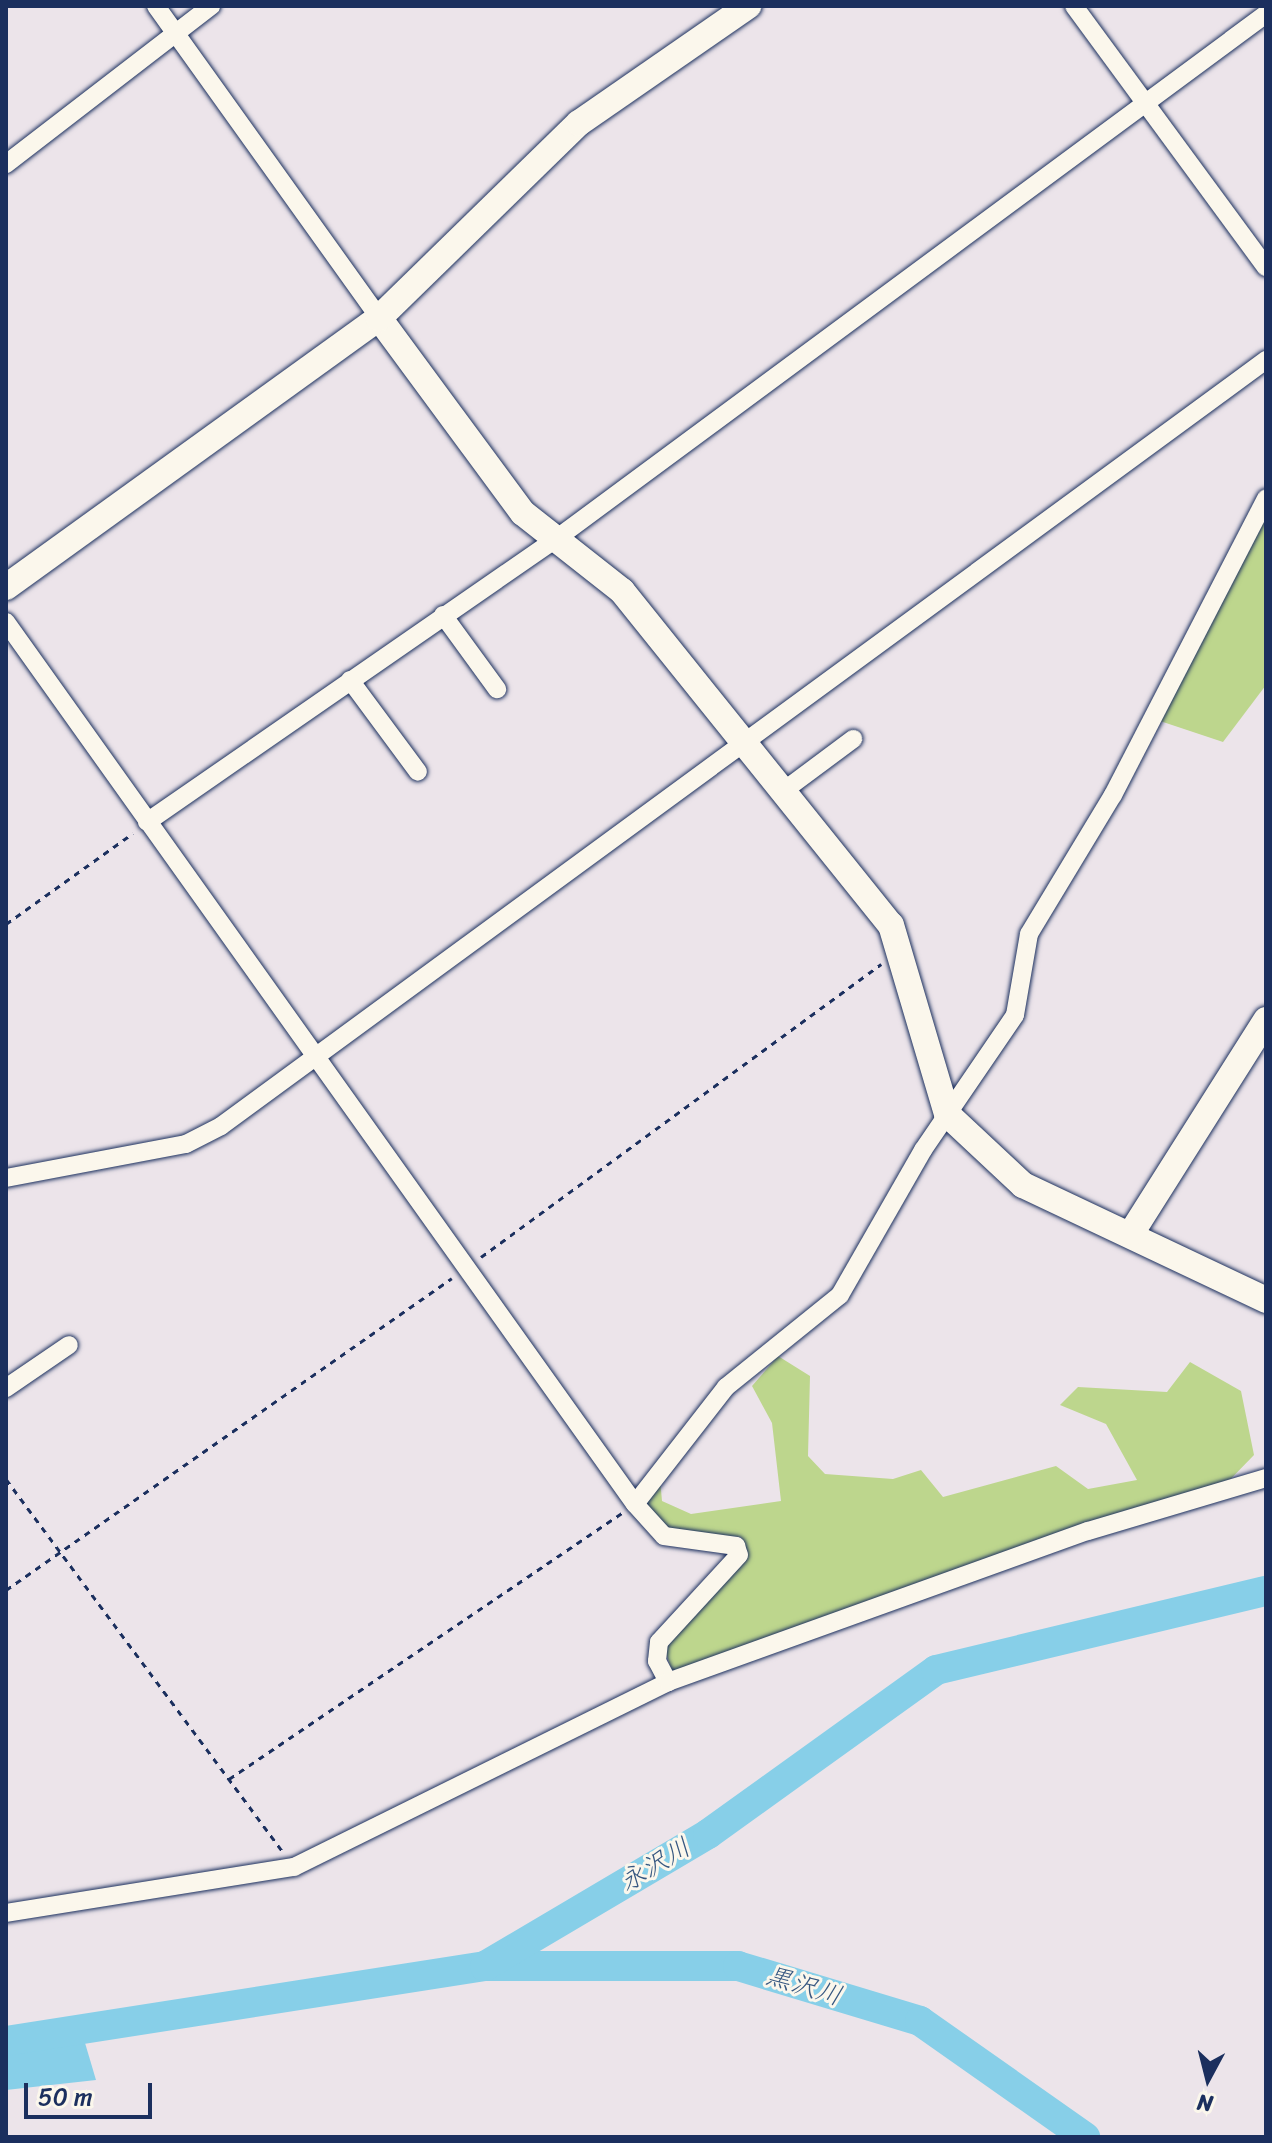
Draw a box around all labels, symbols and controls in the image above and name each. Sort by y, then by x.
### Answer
water label: 永沢川 [614,1832,696,1898]
water label: 黒沢川 [762,1960,846,2012]
north arrow [1168,2039,1248,2119]
scale bar [28,2067,156,2117]
text: 50 m [38,2076,93,2118]
text: N [1195,2083,1215,2124]

